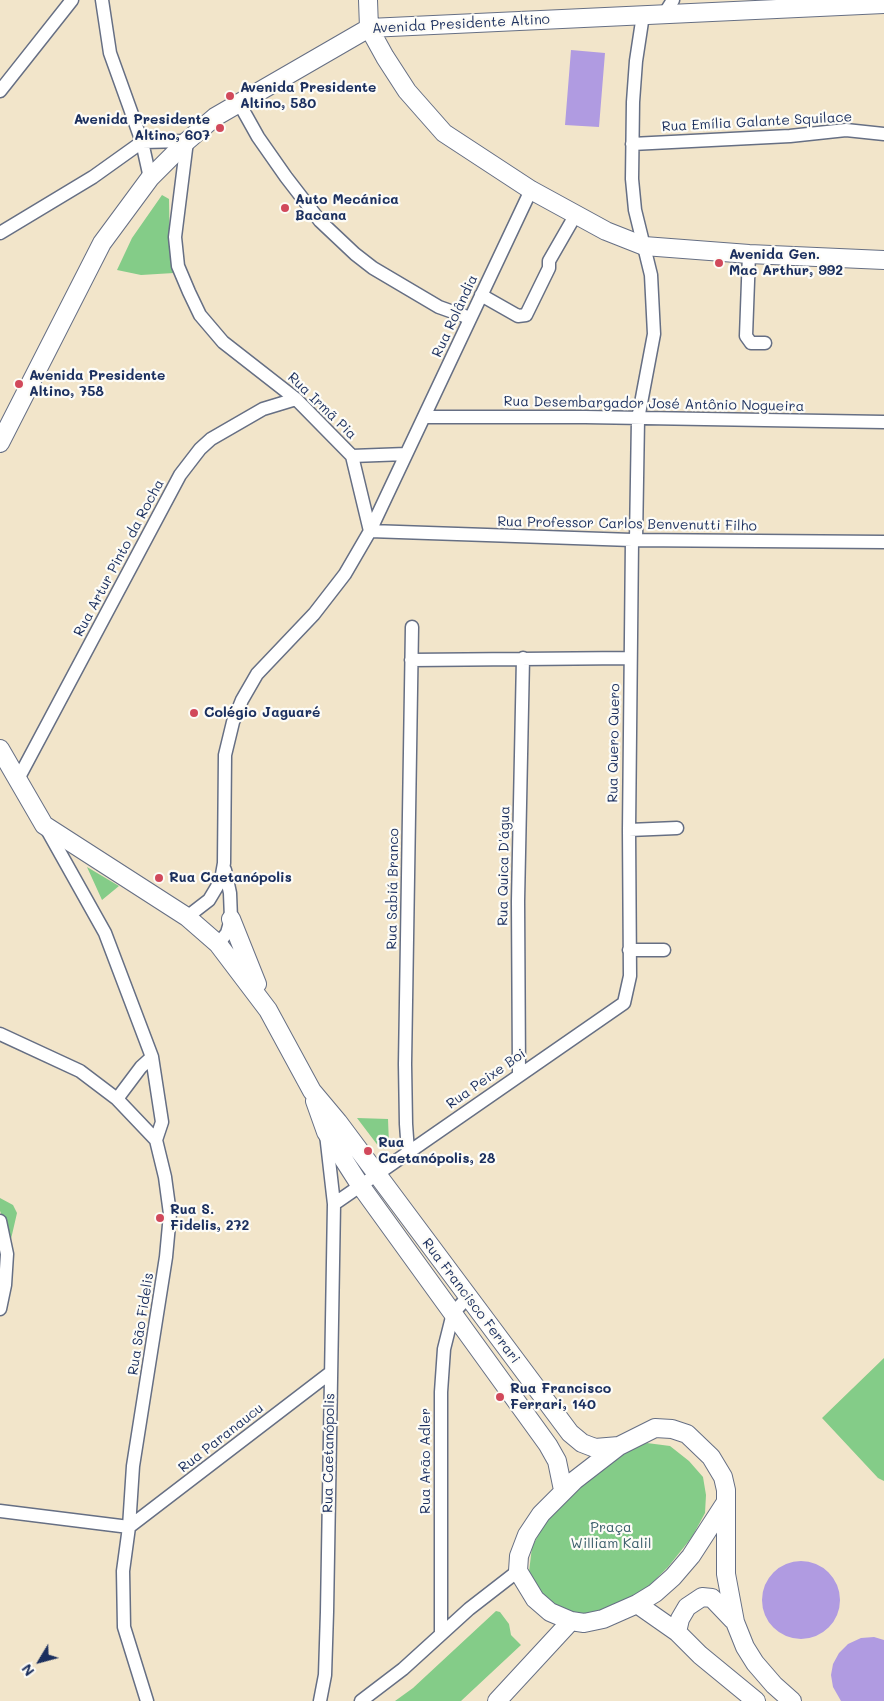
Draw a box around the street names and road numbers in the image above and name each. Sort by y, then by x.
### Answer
street label: Avenida Presidente Altino [372,11,550,37]
street label: Rua Emília Galante Squilace [661,109,853,135]
street label: Rua Rolândia [429,272,481,360]
street label: Rua Irmã Pia [284,369,360,443]
street label: Rua Desembargador José Antônio Nogueira [504,393,804,415]
street label: Rua Artur Pinto da Rocha [70,477,168,639]
street label: Rua Professor Carlos Benvenutti Filho [497,513,757,535]
street label: Rua Quero Quero [605,683,623,803]
street label: Rua Quica D'água [495,806,513,926]
street label: Rua Sabiá Branco [384,828,402,950]
street label: Rua Peixe Boi [443,1045,529,1113]
street label: Rua Francisco Ferrari [419,1235,523,1367]
street label: Rua São Fidelis [125,1272,157,1376]
street label: Rua Caetanópolis [320,1393,338,1513]
street label: Rua Paranaucu [175,1400,267,1476]
street label: Rua Arão Adler [418,1408,434,1514]

